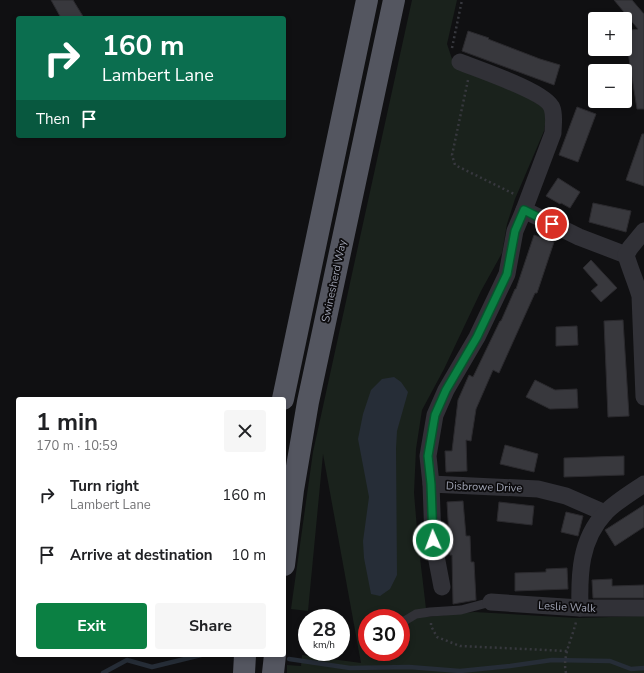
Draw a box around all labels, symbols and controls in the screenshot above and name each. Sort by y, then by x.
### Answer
map controls [588,12,632,108]
button: + [588,12,632,56]
text: 160 m [102,27,185,65]
icon: right [36,32,88,84]
text: Lambert Lane [102,63,214,87]
button: − [588,64,632,108]
icon: arrive [78,108,100,130]
text: Then [36,109,70,129]
pin [535,207,569,241]
icon: arrive [541,213,563,235]
street label: Swinesherd Way [318,238,350,324]
text: 1 min [36,406,98,438]
button: close [224,410,266,452]
text: 170 m · 10:59 [36,437,118,455]
text: Turn right [70,476,139,496]
street label: Disbrowe Drive [446,478,523,496]
icon: right [36,484,58,506]
text: 160 m [222,485,266,505]
text: Lambert Lane [70,496,151,514]
position arrow [412,519,454,561]
icon: arrive [36,544,58,566]
text: Arrive at destination [70,545,213,565]
text: 10 m [231,545,266,565]
street label: Leslie Walk [538,598,597,616]
button: Exit [36,603,147,649]
button: Share [155,603,266,649]
speed limit sign: 30 [358,609,410,661]
text: 28 [312,616,336,643]
text: km/h [313,638,335,652]

